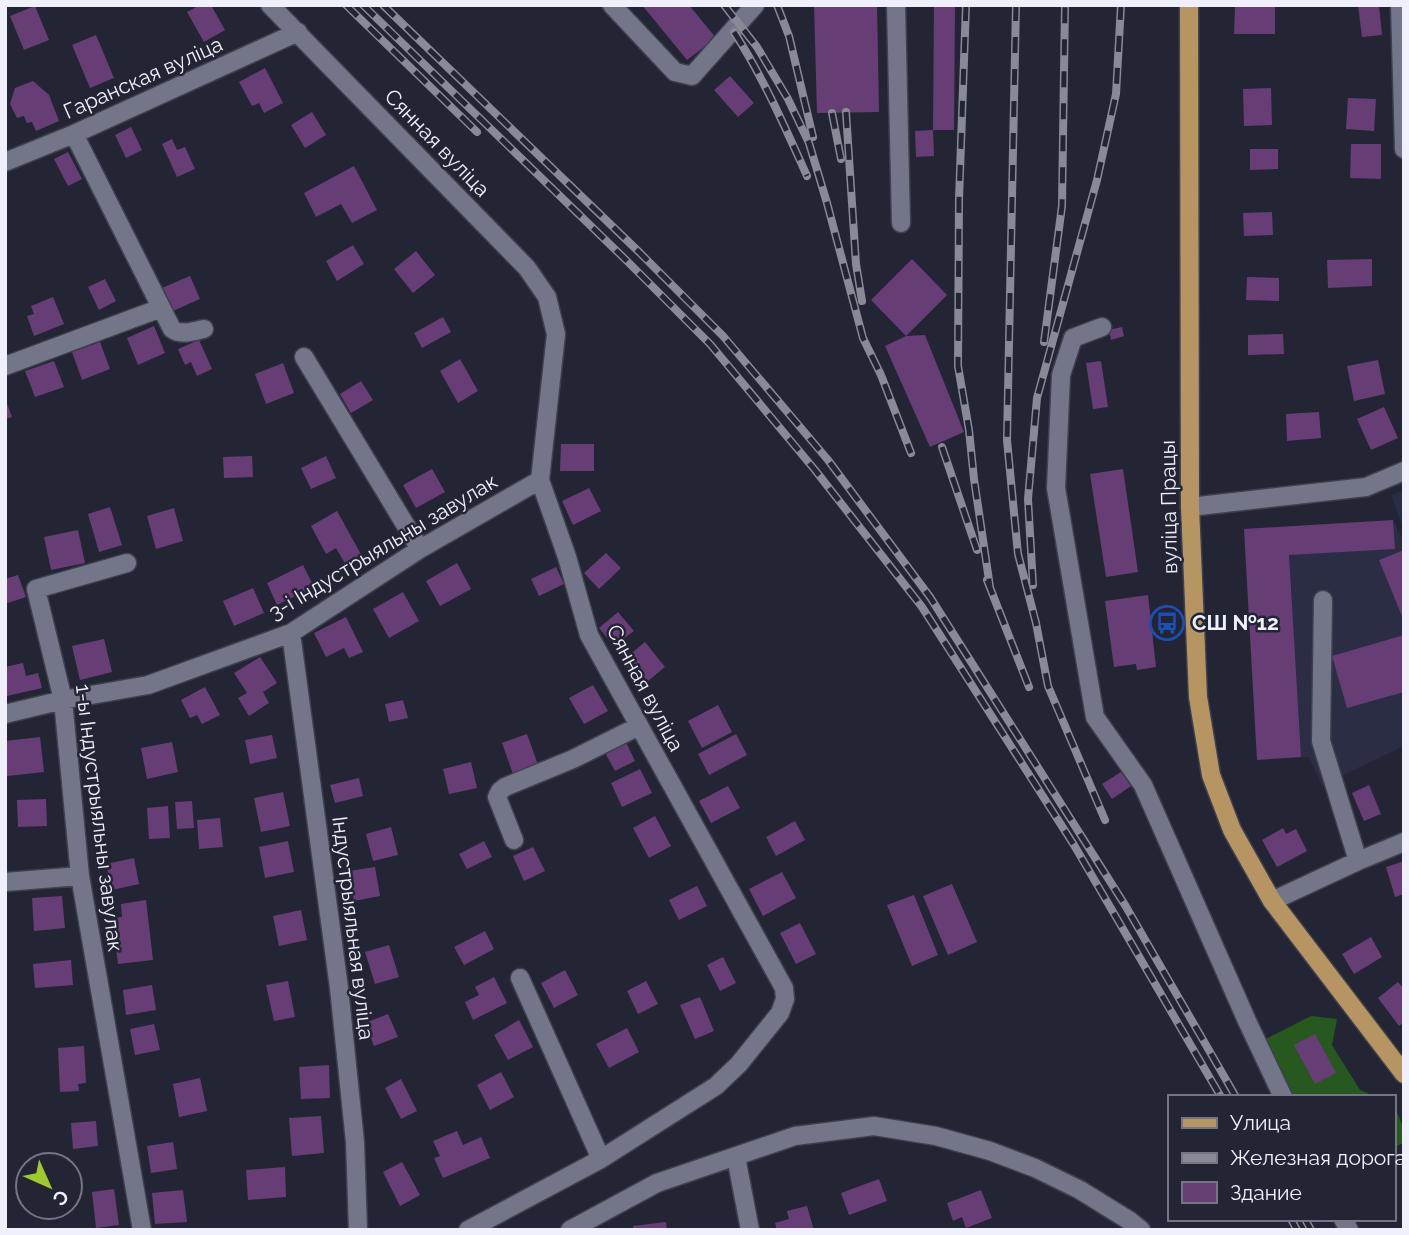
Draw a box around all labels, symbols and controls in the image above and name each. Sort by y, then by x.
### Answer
street label: Гаранская вуліца [59,31,226,124]
street label: Сянная вуліца [380,84,495,202]
street label: вуліца Працы [1155,440,1182,574]
street label: 3-і Індустрыяльны завулак [264,468,502,625]
bus stop icon: СШ №12 [1148,604,1186,642]
place label: СШ №12 [1192,610,1279,635]
street label: Сянная вуліца [602,620,689,755]
street label: 1-ы Індустрыяльны завулак [71,683,128,953]
street label: Індустрыяльная вуліца [327,815,380,1041]
legend [1168,1095,1395,1221]
text: Улица [1230,1110,1291,1135]
text: Железная дорога [1230,1145,1406,1170]
north arrow [14,1151,84,1221]
text: Здание [1230,1180,1302,1205]
text: С [49,1186,73,1210]

